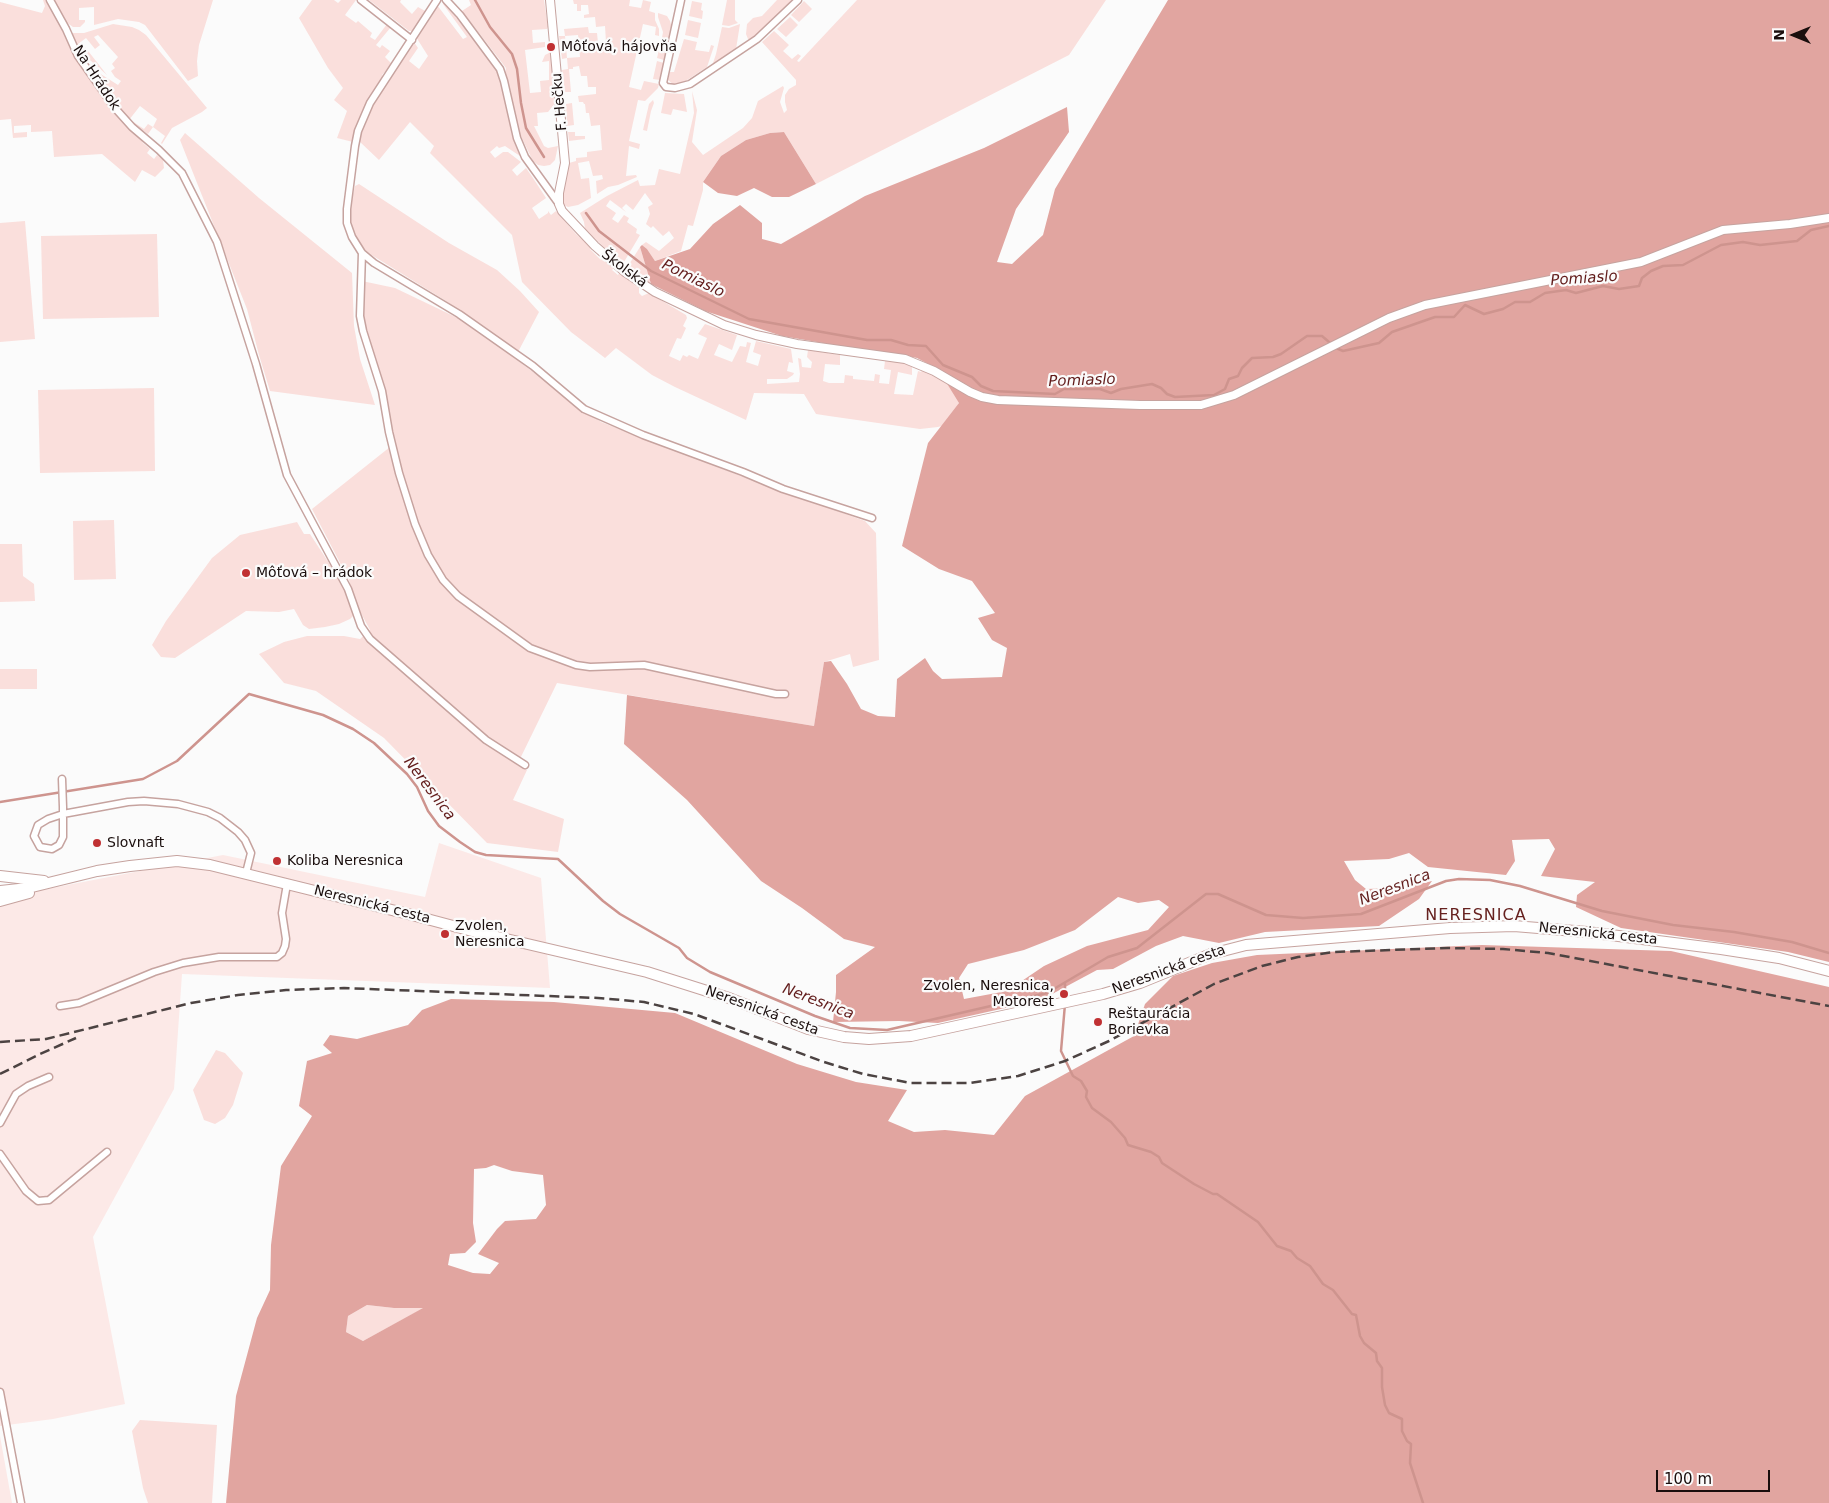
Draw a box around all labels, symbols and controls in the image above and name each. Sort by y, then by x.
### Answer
north arrow [1769,10,1819,60]
text: N [1771,29,1787,41]
place label: Môťová, hájovňa [561,39,677,55]
marker: Môťová, hájovňa [545,41,557,53]
street label: Na Hrádok [69,42,123,114]
street label: F. Hečku [549,72,571,132]
street label: Školská [598,246,650,292]
water label: Pomiaslo [659,256,727,302]
water label: Pomiaslo [1550,268,1618,290]
water label: Pomiaslo [1048,371,1116,391]
place label: Môťová – hrádok [256,565,372,581]
marker: Môťová – hrádok [240,567,252,579]
water label: Neresnica [399,754,459,824]
place label: Slovnaft [107,835,164,851]
marker: Slovnaft [91,837,103,849]
place label: Koliba Neresnica [287,853,403,869]
marker: Koliba Neresnica [271,855,283,867]
water label: Neresnica [1357,866,1433,910]
street label: Neresnická cesta [312,882,432,928]
district label: NERESNICA [1424,906,1528,926]
place label: Zvolen, Neresnica [455,918,524,950]
street label: Neresnická cesta [1538,919,1658,949]
marker: Zvolen, Neresnica [439,928,451,940]
street label: Neresnická cesta [1110,942,1228,998]
place label: Zvolen, Neresnica, Motorest [923,978,1054,1010]
water label: Neresnica [780,980,856,1024]
street label: Neresnická cesta [703,983,821,1039]
marker: Zvolen, Neresnica, Motorest [1058,988,1070,1000]
place label: Reštaurácia Borievka [1108,1006,1190,1038]
marker: Reštaurácia Borievka [1092,1016,1104,1028]
scale bar [1659,1460,1773,1492]
text: 100 m [1664,1470,1712,1488]

